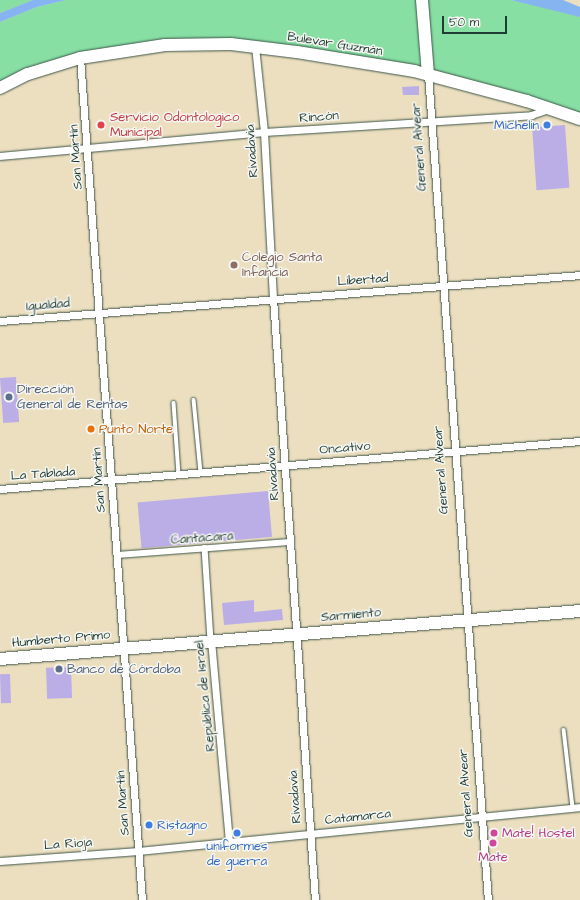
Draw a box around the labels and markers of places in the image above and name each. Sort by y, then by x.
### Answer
place label: Servicio Odontologico Municipal [110,110,239,141]
place label: Michelin [494,117,539,133]
marker: Servicio Odontologico Municipal [95,119,107,131]
marker: Michelin [542,120,552,130]
place label: Colegio Santa Infancia [242,250,322,281]
marker: Colegio Santa Infancia [229,260,239,270]
place label: Dirección General de Rentas [17,382,128,413]
marker: Dirección General de Rentas [4,392,14,402]
place label: Punto Norte [99,421,173,437]
marker: Punto Norte [86,424,96,434]
place label: Banco de Córdoba [67,661,181,677]
marker: Banco de Córdoba [54,664,64,674]
place label: Ristagno [157,817,207,833]
marker: Ristagno [144,820,154,830]
place label: Mate! Hostel [502,825,575,841]
marker: uniformes de guerra [232,828,242,838]
marker: Mate! Hostel [489,828,499,838]
marker: Mate [488,838,498,848]
place label: uniformes de guerra [207,839,267,870]
place label: Mate [478,849,508,865]

